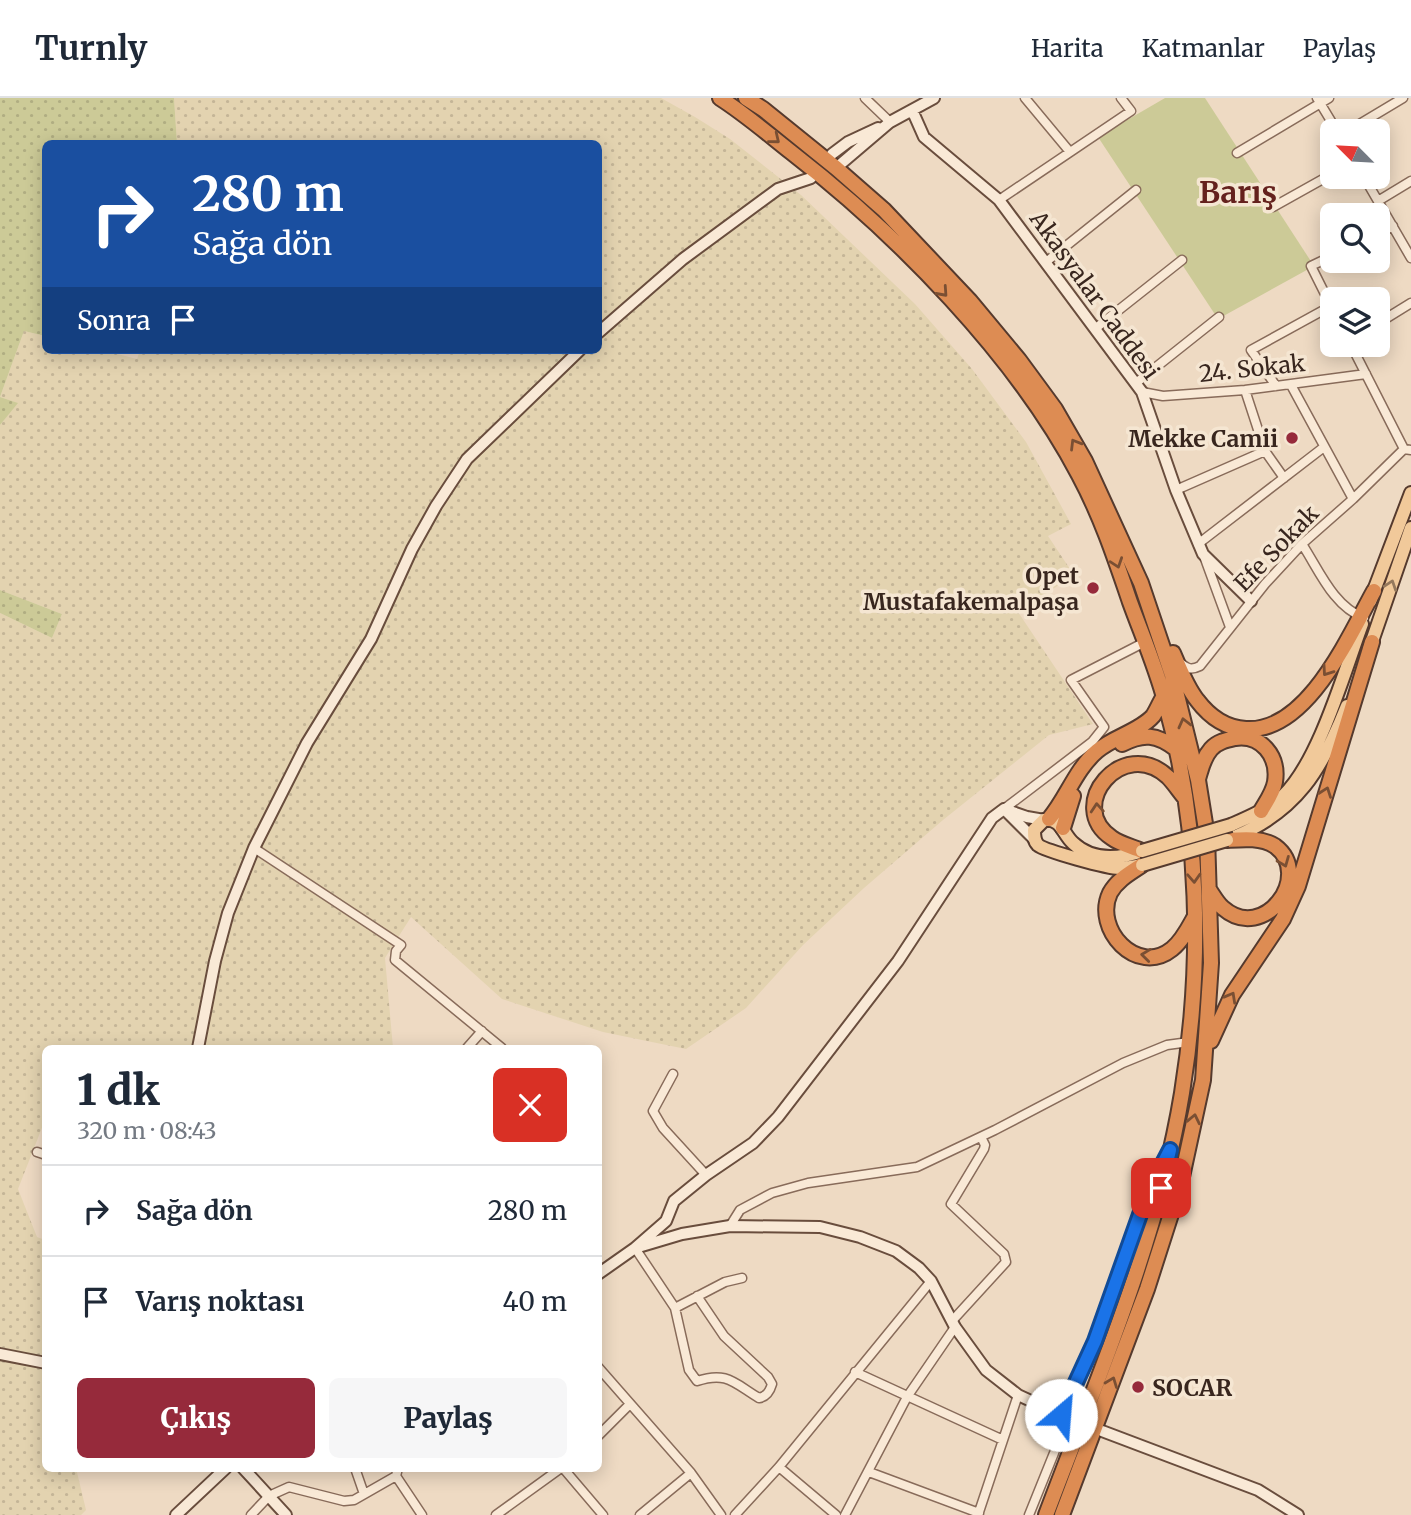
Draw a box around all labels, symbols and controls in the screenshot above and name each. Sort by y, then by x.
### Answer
text: Turnly [35,28,147,69]
text: Harita [1031,33,1104,64]
text: Katmanlar [1142,33,1265,64]
text: Paylaş [1303,33,1376,64]
north arrow [1320,119,1390,189]
map controls [1320,119,1390,357]
one-way arrow [767,130,779,143]
text: 280 m [192,163,344,224]
icon: right [77,168,168,259]
district label: Barış [1199,173,1277,211]
button: search [1320,203,1390,273]
street label: Akasyalar Caddesi [1023,204,1166,385]
text: Sağa dön [192,224,332,264]
one-way arrow [935,284,947,297]
button: layers [1320,287,1390,357]
icon: arrive [164,301,202,339]
text: Sonra [77,304,150,337]
street label: 24. Sokak [1198,348,1307,388]
place label: Mekke Camii [1128,424,1278,453]
marker: Mekke Camii [1284,430,1300,446]
one-way arrow [1071,438,1084,451]
street label: Efe Sokak [1228,498,1325,597]
one-way arrow [1109,557,1123,569]
place label: Opet Mustafakemalpaşa [863,561,1079,616]
one-way arrow [1383,579,1397,592]
marker: Opet Mustafakemalpaşa [1085,580,1101,596]
one-way arrow [1323,663,1335,676]
one-way arrow [1178,718,1192,730]
one-way arrow [1318,787,1332,799]
one-way arrow [1090,802,1105,813]
one-way arrow [1275,855,1289,867]
one-way arrow [1186,873,1201,884]
one-way arrow [1140,948,1151,963]
one-way arrow [1223,991,1236,1004]
text: 1 dk [77,1064,160,1116]
button: close [493,1068,567,1142]
one-way arrow [1186,1113,1201,1125]
text: 320 m · 08:43 [77,1116,217,1145]
pin [1131,1158,1191,1218]
icon: arrive [1142,1169,1180,1207]
icon: right [77,1192,115,1230]
text: Sağa dön [136,1194,253,1227]
text: 280 m [488,1194,567,1227]
icon: arrive [77,1283,115,1321]
text: Varış noktası [136,1285,304,1318]
text: 40 m [503,1285,567,1318]
place label: SOCAR [1152,1373,1232,1402]
one-way arrow [1104,1377,1118,1389]
button: Çıkış [77,1378,315,1458]
button: Paylaş [329,1378,567,1458]
position arrow [1024,1378,1098,1452]
marker: SOCAR [1130,1379,1146,1395]

